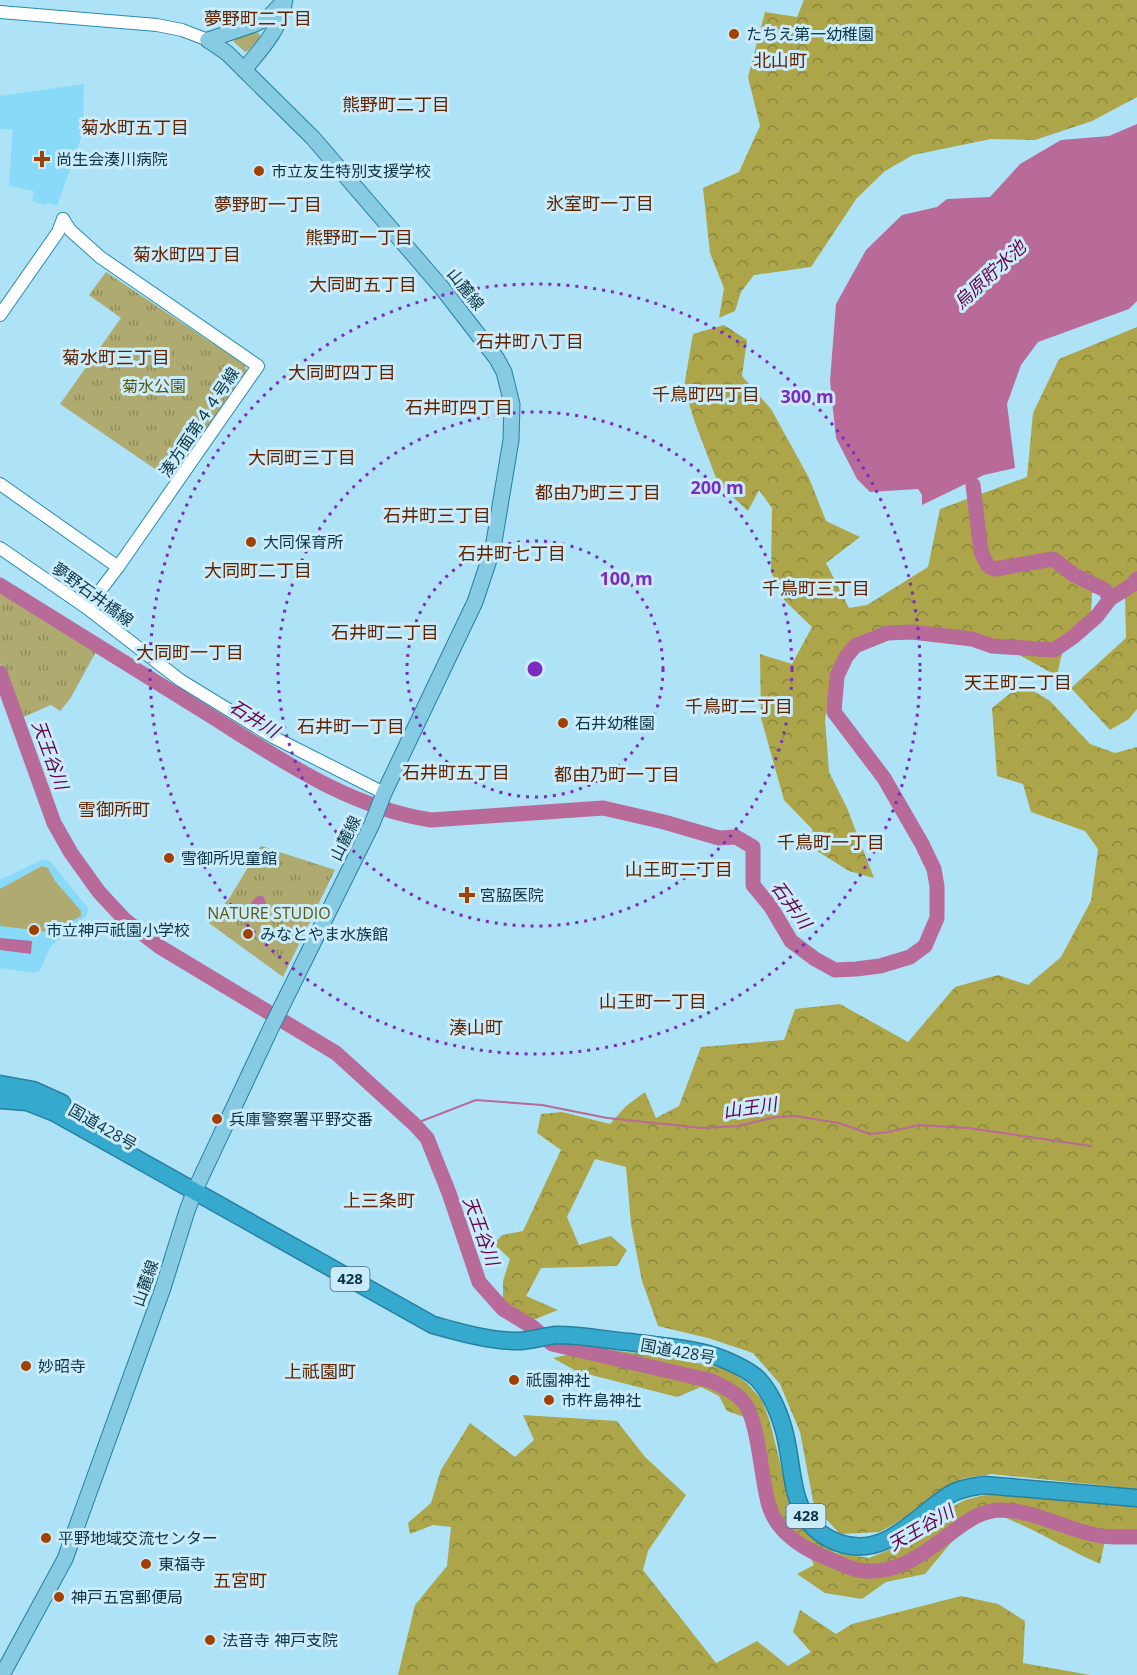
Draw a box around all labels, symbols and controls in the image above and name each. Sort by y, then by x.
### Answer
district label: 夢野町二丁目 [204,6,312,30]
place label: たちえ第一幼稚園 [746,23,874,45]
marker: たちえ第一幼稚園 [727,27,741,41]
district label: 北山町 [753,48,807,72]
district label: 熊野町二丁目 [342,92,450,116]
district label: 菊水町五丁目 [81,115,189,139]
place label: 尚生会湊川病院 [56,148,168,170]
marker: 尚生会湊川病院 [33,150,51,168]
place label: 市立友生特別支援学校 [271,160,431,182]
marker: 市立友生特別支援学校 [252,164,266,178]
district label: 氷室町一丁目 [546,191,654,215]
district label: 夢野町一丁目 [214,192,322,216]
district label: 熊野町一丁目 [305,225,413,249]
water label: 烏原貯水池 [948,233,1032,314]
district label: 菊水町四丁目 [133,242,241,266]
street label: 山麓線 [442,263,490,315]
district label: 大同町五丁目 [309,272,417,296]
district label: 石井町八丁目 [476,329,584,353]
district label: 菊水町三丁目 [62,345,170,369]
district label: 大同町四丁目 [288,360,396,384]
street label: 湊方面第４４号線 [154,363,244,481]
park label: 菊水公園 [122,375,186,397]
district label: 千鳥町四丁目 [652,382,760,406]
text: 300 m [780,384,834,408]
district label: 石井町四丁目 [405,395,513,419]
district label: 大同町三丁目 [248,445,356,469]
text: 200 m [690,475,744,499]
district label: 都由乃町三丁目 [535,480,661,504]
district label: 石井町三丁目 [383,503,491,527]
place label: 大同保育所 [263,531,343,553]
marker: 大同保育所 [244,535,258,549]
district label: 石井町七丁目 [458,541,566,565]
street label: 夢野石井橋線 [48,557,138,631]
district label: 大同町二丁目 [204,558,312,582]
text: 100 m [599,566,653,590]
district label: 千鳥町三丁目 [762,576,870,600]
district label: 石井町二丁目 [331,620,439,644]
district label: 大同町一丁目 [136,640,244,664]
centre of rings [525,659,545,679]
district label: 天王町二丁目 [964,670,1072,694]
water label: 石井川 [225,694,285,744]
district label: 千鳥町二丁目 [685,694,793,718]
place label: 石井幼稚園 [575,712,655,734]
district label: 石井町一丁目 [297,714,405,738]
marker: 石井幼稚園 [556,716,570,730]
water label: 天王谷川 [27,717,75,794]
district label: 石井町五丁目 [402,760,510,784]
district label: 都由乃町一丁目 [554,762,680,786]
district label: 雪御所町 [78,797,150,821]
street label: 山麓線 [325,812,365,864]
district label: 千鳥町一丁目 [777,830,885,854]
place label: 雪御所児童館 [181,847,277,869]
marker: 雪御所児童館 [162,851,176,865]
district label: 山王町二丁目 [625,857,733,881]
water label: 石井川 [766,876,819,935]
place label: 宮脇医院 [480,884,544,906]
marker: 宮脇医院 [458,886,476,904]
park label: NATURE STUDIO [207,902,331,924]
place label: 市立神戸祇園小学校 [46,919,190,941]
marker: 市立神戸祇園小学校 [27,923,41,937]
place label: みなとやま水族館 [260,923,388,945]
marker: みなとやま水族館 [241,927,255,941]
district label: 山王町一丁目 [599,989,707,1013]
district label: 湊山町 [449,1015,503,1039]
water label: 山王川 [721,1091,780,1123]
street label: 国道428号 [65,1099,141,1155]
place label: 兵庫警察署平野交番 [229,1108,373,1130]
marker: 兵庫警察署平野交番 [210,1112,224,1126]
district label: 上三条町 [343,1188,415,1212]
water label: 天王谷川 [458,1193,506,1270]
street label: 山麓線 [127,1257,163,1309]
road number: 428 [330,1267,370,1291]
street label: 国道428号 [639,1334,717,1368]
place label: 妙昭寺 [38,1355,86,1377]
marker: 妙昭寺 [19,1359,33,1373]
district label: 上祇園町 [284,1359,356,1383]
place label: 祇園神社 [526,1369,590,1391]
marker: 祇園神社 [507,1373,521,1387]
place label: 市杵島神社 [561,1389,641,1411]
marker: 市杵島神社 [542,1393,556,1407]
water label: 天王谷川 [883,1498,959,1556]
road number: 428 [786,1504,826,1528]
place label: 平野地域交流センター [58,1527,218,1549]
marker: 平野地域交流センター [39,1531,53,1545]
place label: 東福寺 [158,1553,206,1575]
marker: 東福寺 [139,1557,153,1571]
district label: 五宮町 [213,1568,267,1592]
place label: 神戸五宮郵便局 [71,1586,183,1608]
marker: 神戸五宮郵便局 [52,1590,66,1604]
place label: 法音寺 神戸支院 [222,1629,338,1651]
marker: 法音寺 神戸支院 [203,1633,217,1647]

